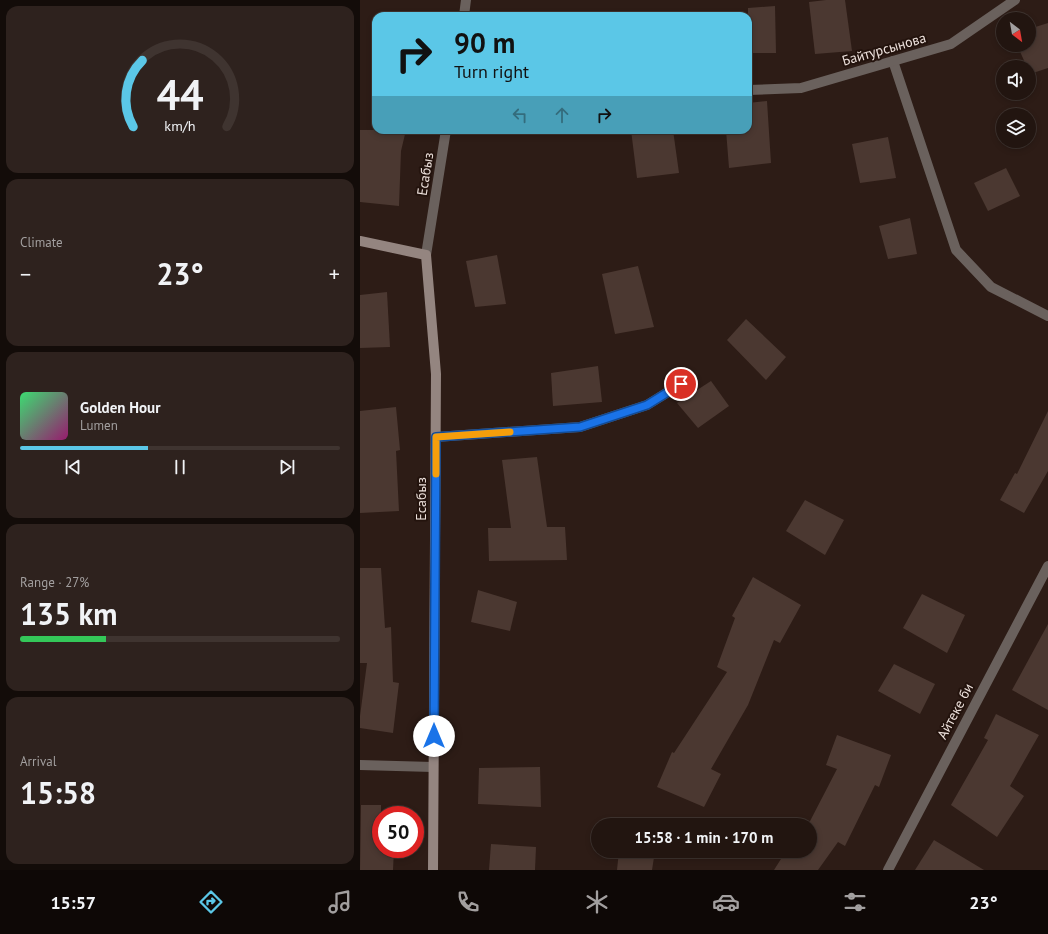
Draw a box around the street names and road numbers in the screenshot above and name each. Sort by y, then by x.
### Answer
street label: Байтурсынова [840,28,928,70]
street label: Есабыз [413,151,437,197]
street label: Есабыз [412,477,430,521]
street label: Айтеке би [933,680,977,742]

